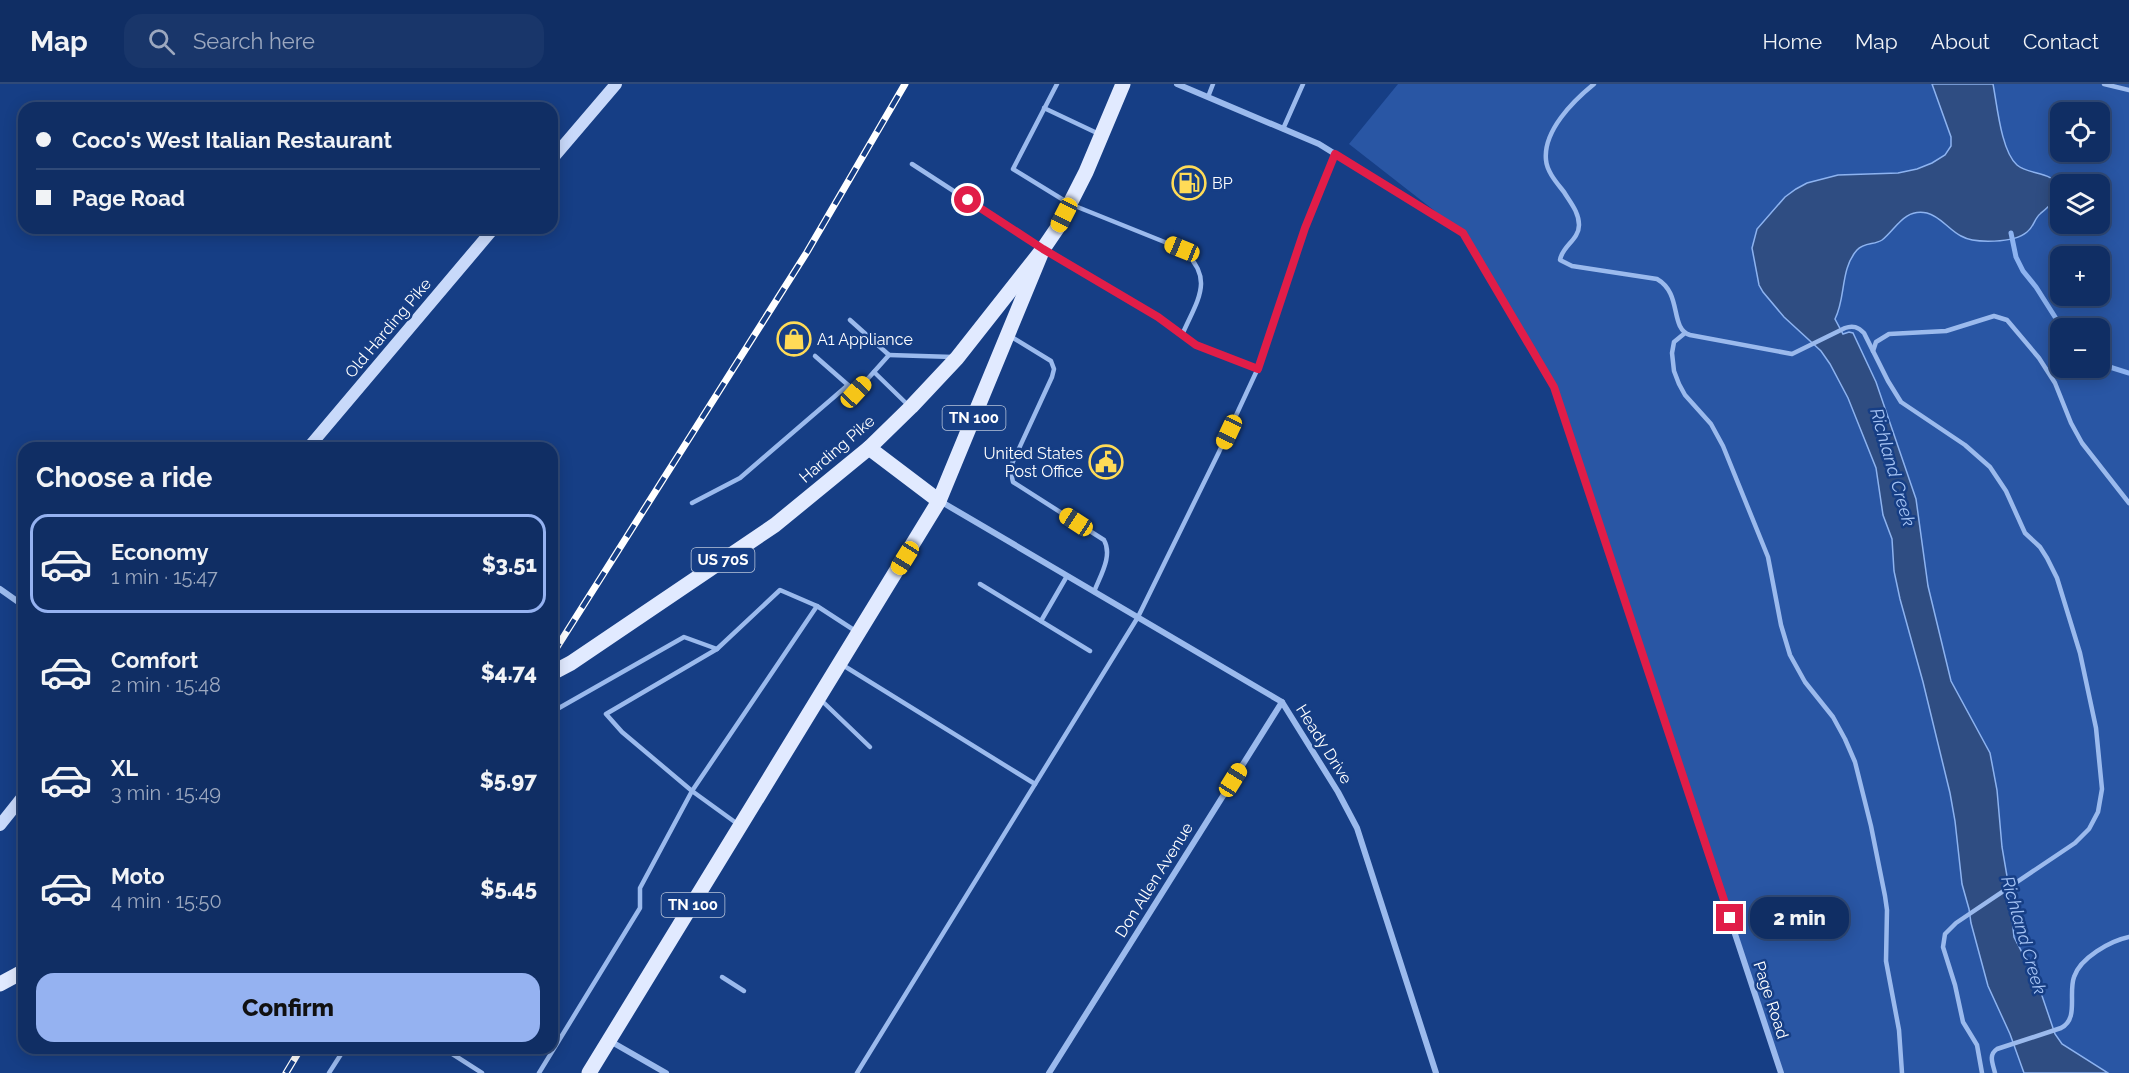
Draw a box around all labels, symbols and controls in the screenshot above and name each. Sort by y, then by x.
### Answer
search box [124,14,544,68]
text: Map [30,25,88,58]
icon: search [145,25,178,58]
text: Search here [193,28,315,54]
text: Home [1763,29,1822,54]
text: Map [1855,29,1898,54]
text: About [1931,29,1990,54]
text: Contact [2023,29,2099,54]
map controls [2050,102,2110,378]
button: locate [2050,102,2110,162]
text: Coco's West Italian Restaurant [72,127,392,153]
fuel station icon: BP [1171,165,1207,201]
place label: BP [1212,174,1233,193]
button: layers [2050,174,2110,234]
text: Page Road [72,185,185,211]
route start [954,186,981,213]
car [1048,195,1080,235]
car [1162,234,1202,264]
button: + [2050,246,2110,306]
street label: Old Harding Pike [341,274,435,382]
button: − [2050,318,2110,378]
shop icon: A1 Appliance [776,321,812,357]
place label: A1 Appliance [817,330,913,349]
car [837,373,875,411]
water label: Richland Creek [1866,405,1920,529]
road number: TN 100 [942,406,1006,430]
street label: Harding Pike [795,411,879,487]
car [1213,412,1245,452]
place label: United States Post Office [984,444,1083,481]
public building icon: United States Post Office [1088,444,1124,480]
text: Choose a ride [36,462,212,493]
car [1056,505,1096,539]
icon: car [39,537,93,591]
car [888,538,922,578]
text: Economy [111,539,209,565]
road number: US 70S [692,548,754,572]
text: $3.51 [482,551,537,577]
text: 1 min · 15:47 [111,565,218,589]
icon: car [39,645,93,699]
text: Comfort [111,647,198,673]
text: $4.74 [481,659,537,685]
text: 2 min · 15:48 [111,673,221,697]
street label: Heady Drive [1292,701,1356,787]
icon: car [39,753,93,807]
text: XL [111,755,138,781]
car [1216,760,1250,800]
text: $5.97 [480,767,537,793]
text: 3 min · 15:49 [111,781,221,805]
street label: Don Allen Avenue [1111,819,1197,941]
icon: car [39,861,93,915]
text: Moto [111,863,165,889]
water label: Richland Creek [1997,873,2051,997]
text: $5.45 [480,875,537,901]
text: 4 min · 15:50 [111,889,222,913]
road number: TN 100 [662,893,724,917]
callout: 2 min [1751,897,1850,939]
route end [1716,904,1743,931]
text: 2 min [1773,906,1826,930]
street label: Page Road [1750,959,1792,1041]
button: Confirm [36,973,540,1042]

